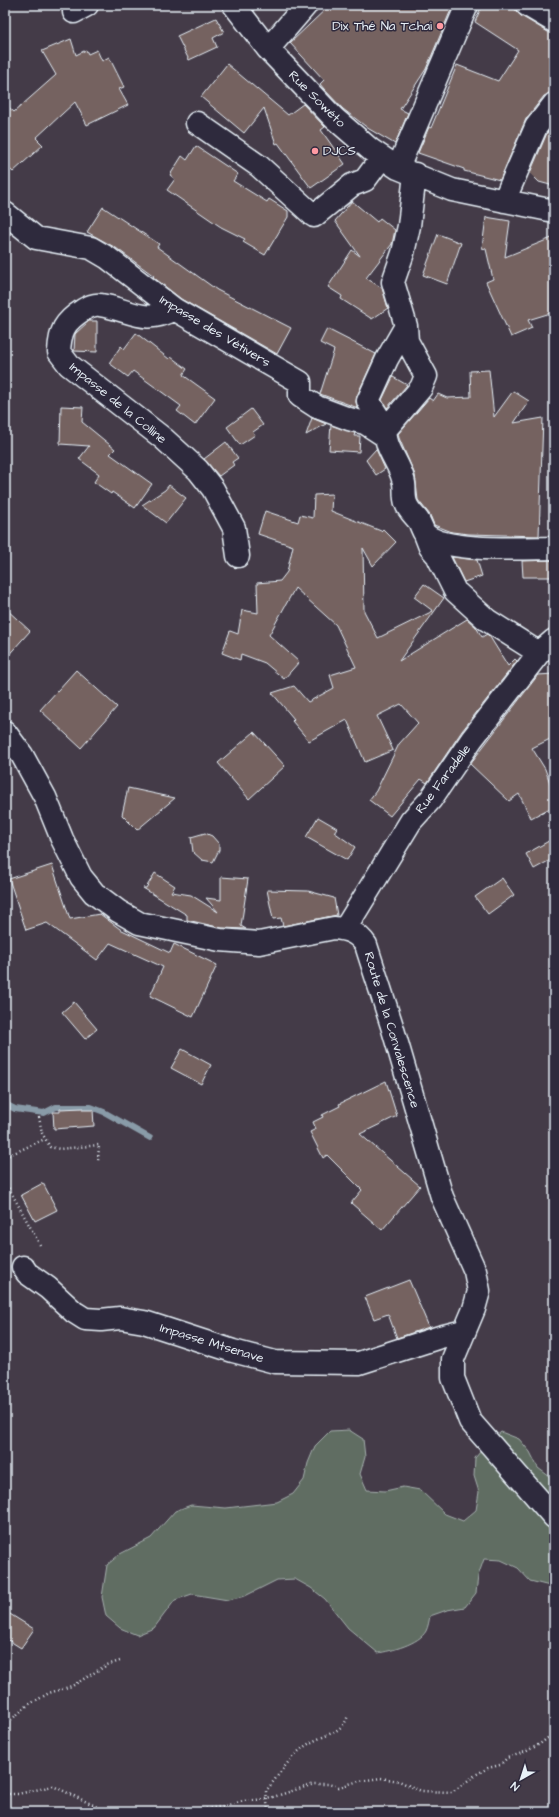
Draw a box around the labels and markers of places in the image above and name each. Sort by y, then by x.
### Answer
place label: Dix Thé Na Tchai [332,17,432,35]
marker: Dix Thé Na Tchai [435,21,445,31]
place label: DJCS [323,142,356,160]
marker: DJCS [310,146,320,156]

